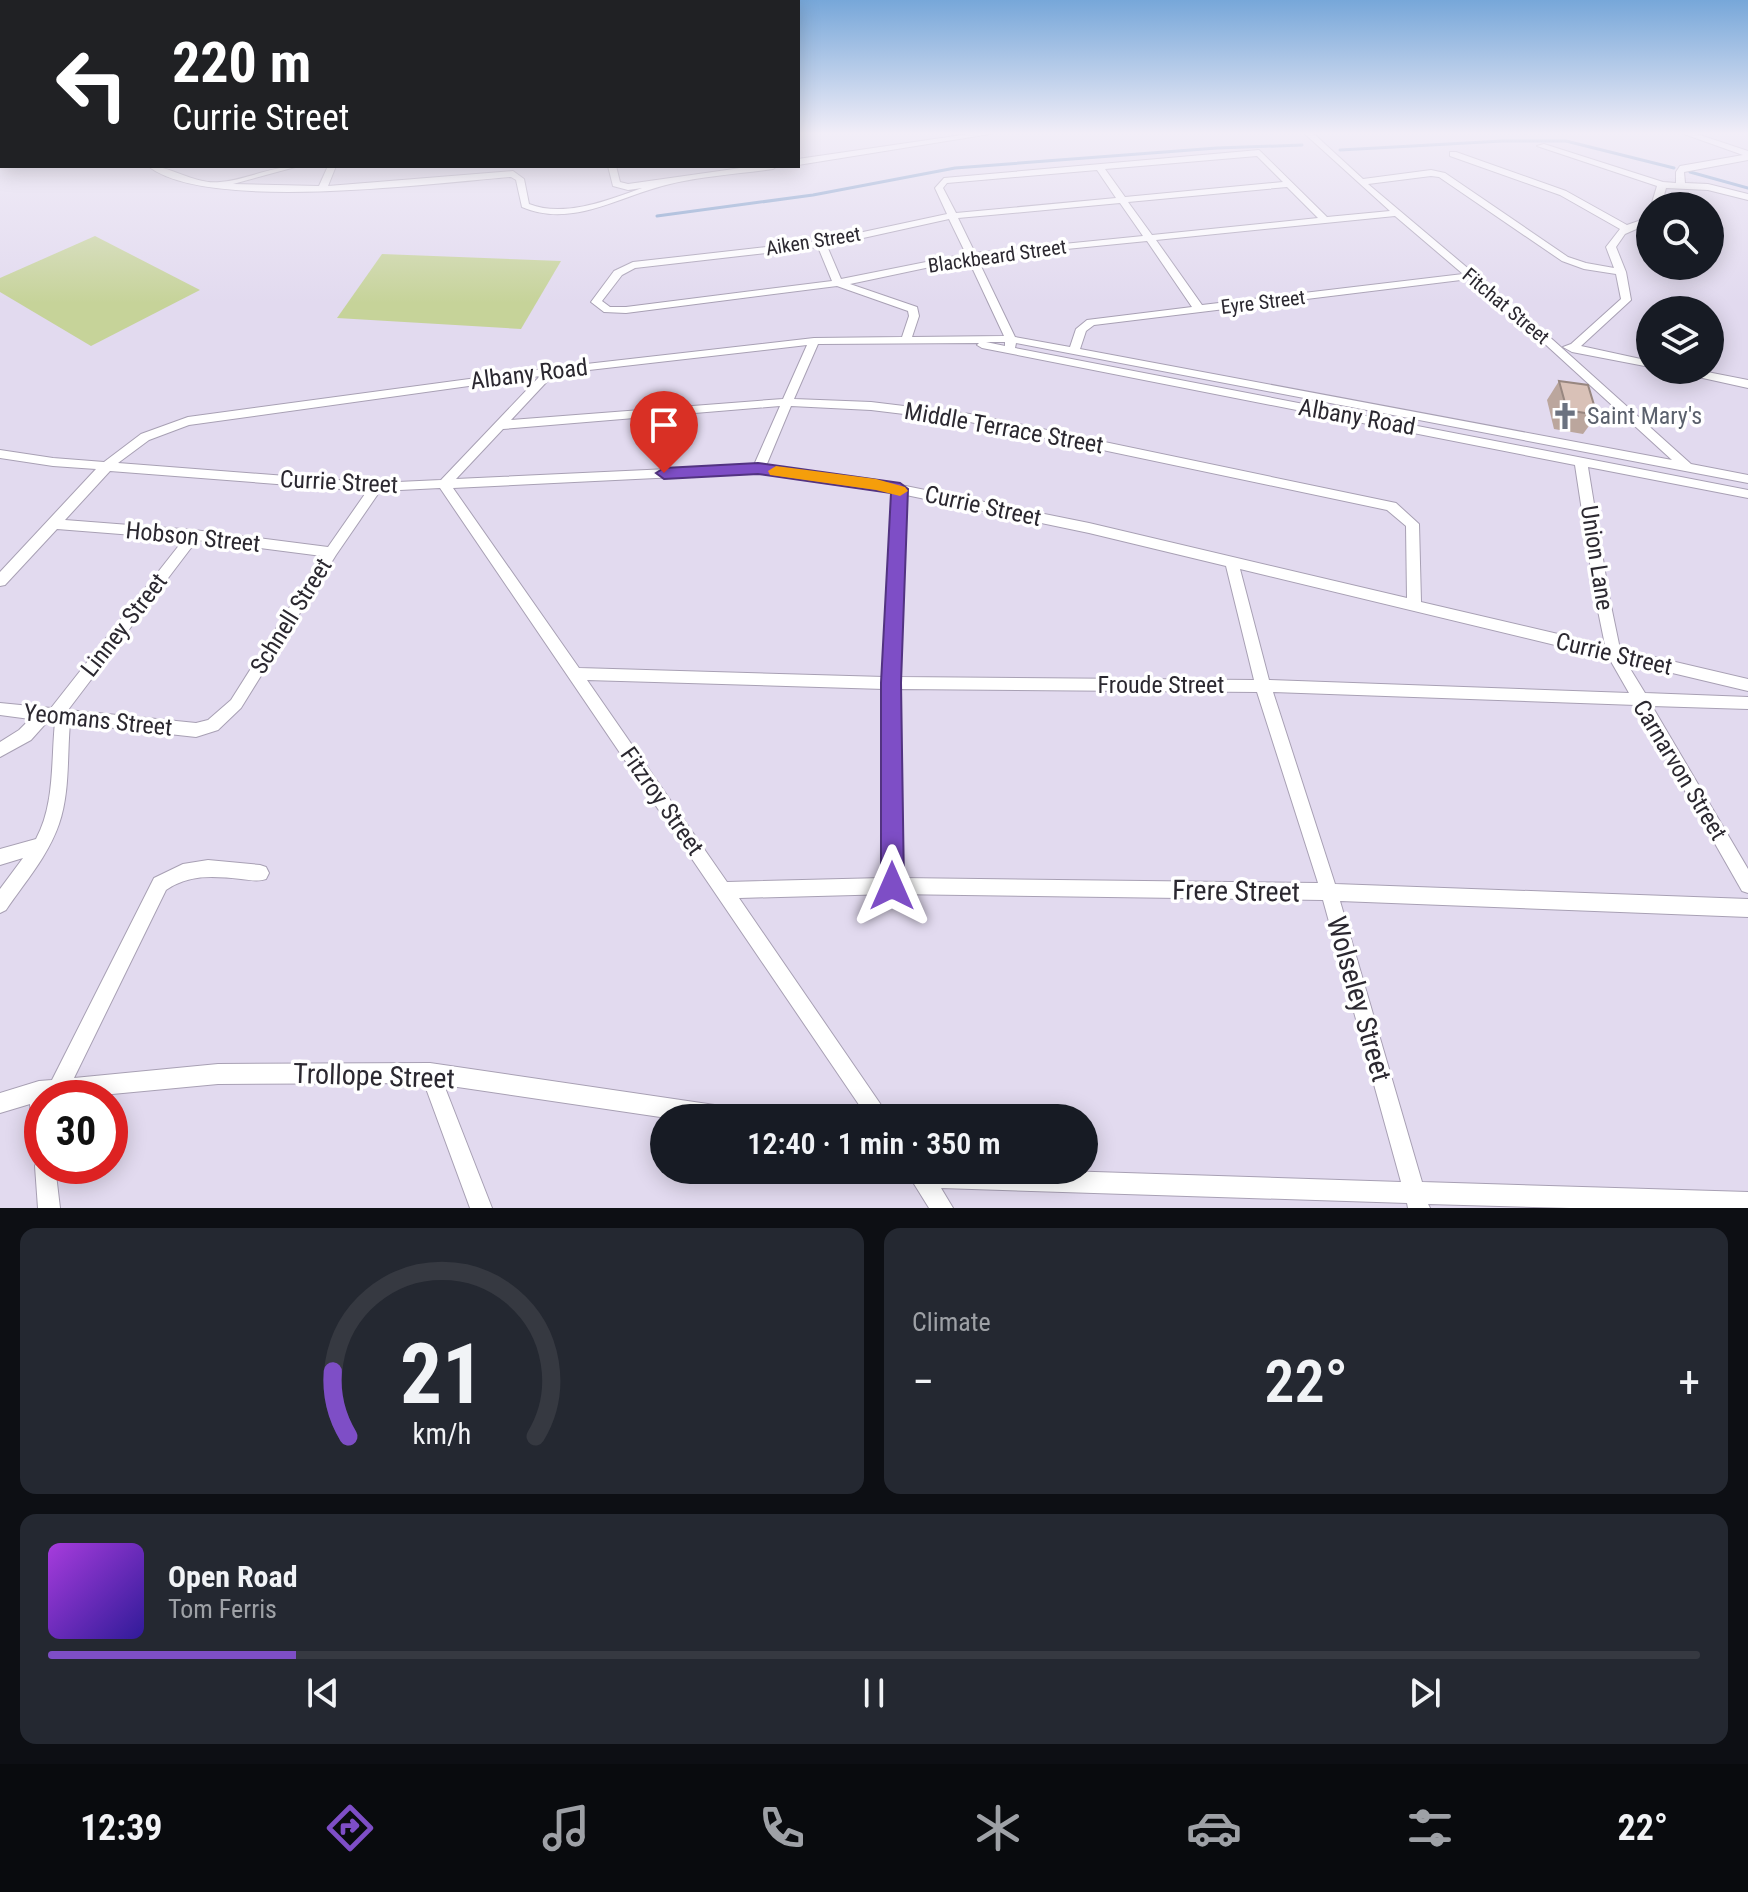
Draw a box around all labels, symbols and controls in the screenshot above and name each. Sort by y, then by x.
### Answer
text: 220 m [172,30,311,96]
icon: left [40,32,144,136]
text: Currie Street [172,97,350,139]
map controls [1636,192,1724,384]
button: search [1636,192,1724,280]
street label: Aiken Street [764,222,862,260]
street label: Blackbeard Street [926,234,1068,278]
street label: Fitchat Street [1458,263,1554,349]
street label: Eyre Street [1219,285,1307,319]
button: layers [1636,296,1724,384]
street label: Albany Road [469,353,589,395]
pin [630,391,698,473]
street label: Albany Road [1296,393,1418,441]
street label: Middle Terrace Street [902,397,1106,459]
church icon: Saint Mary's [1550,401,1580,431]
place label: Saint Mary's [1587,402,1702,430]
icon: arrive [642,403,686,447]
street label: Currie Street [279,465,399,499]
street label: Currie Street [922,480,1044,532]
street label: Union Lane [1575,504,1619,612]
street label: Hobson Street [124,516,262,558]
street label: Schnell Street [244,553,338,679]
street label: Linney Street [75,568,173,682]
street label: Currie Street [1553,627,1675,681]
street label: Froude Street [1098,671,1224,699]
street label: Carnarvon Street [1627,695,1733,845]
street label: Yeomans Street [22,698,174,742]
street label: Fitzroy Street [615,742,709,860]
position arrow [850,844,934,928]
street label: Frere Street [1172,873,1300,909]
street label: Wolseley Street [1320,913,1398,1085]
street label: Trollope Street [293,1057,455,1095]
speed limit sign: 30 [24,1080,128,1184]
text: 12:40 · 1 min · 350 m [747,1126,1001,1161]
text: Climate [912,1307,991,1337]
text: 21 [400,1326,484,1423]
text: 22° [1264,1346,1348,1417]
text: − [912,1356,934,1408]
text: + [1678,1356,1700,1408]
text: km/h [413,1417,471,1451]
text: Open Road [168,1559,298,1594]
text: Tom Ferris [168,1594,277,1624]
icon: previous [301,1671,345,1715]
icon: pause [852,1671,896,1715]
icon: next [1403,1671,1447,1715]
icon: directions [322,1800,378,1856]
icon: music [538,1800,594,1856]
icon: phone [754,1800,810,1856]
icon: climate [970,1800,1026,1856]
icon: car [1186,1800,1242,1856]
icon: filters [1402,1800,1458,1856]
text: 12:39 [80,1807,163,1849]
text: 22° [1618,1807,1668,1849]

